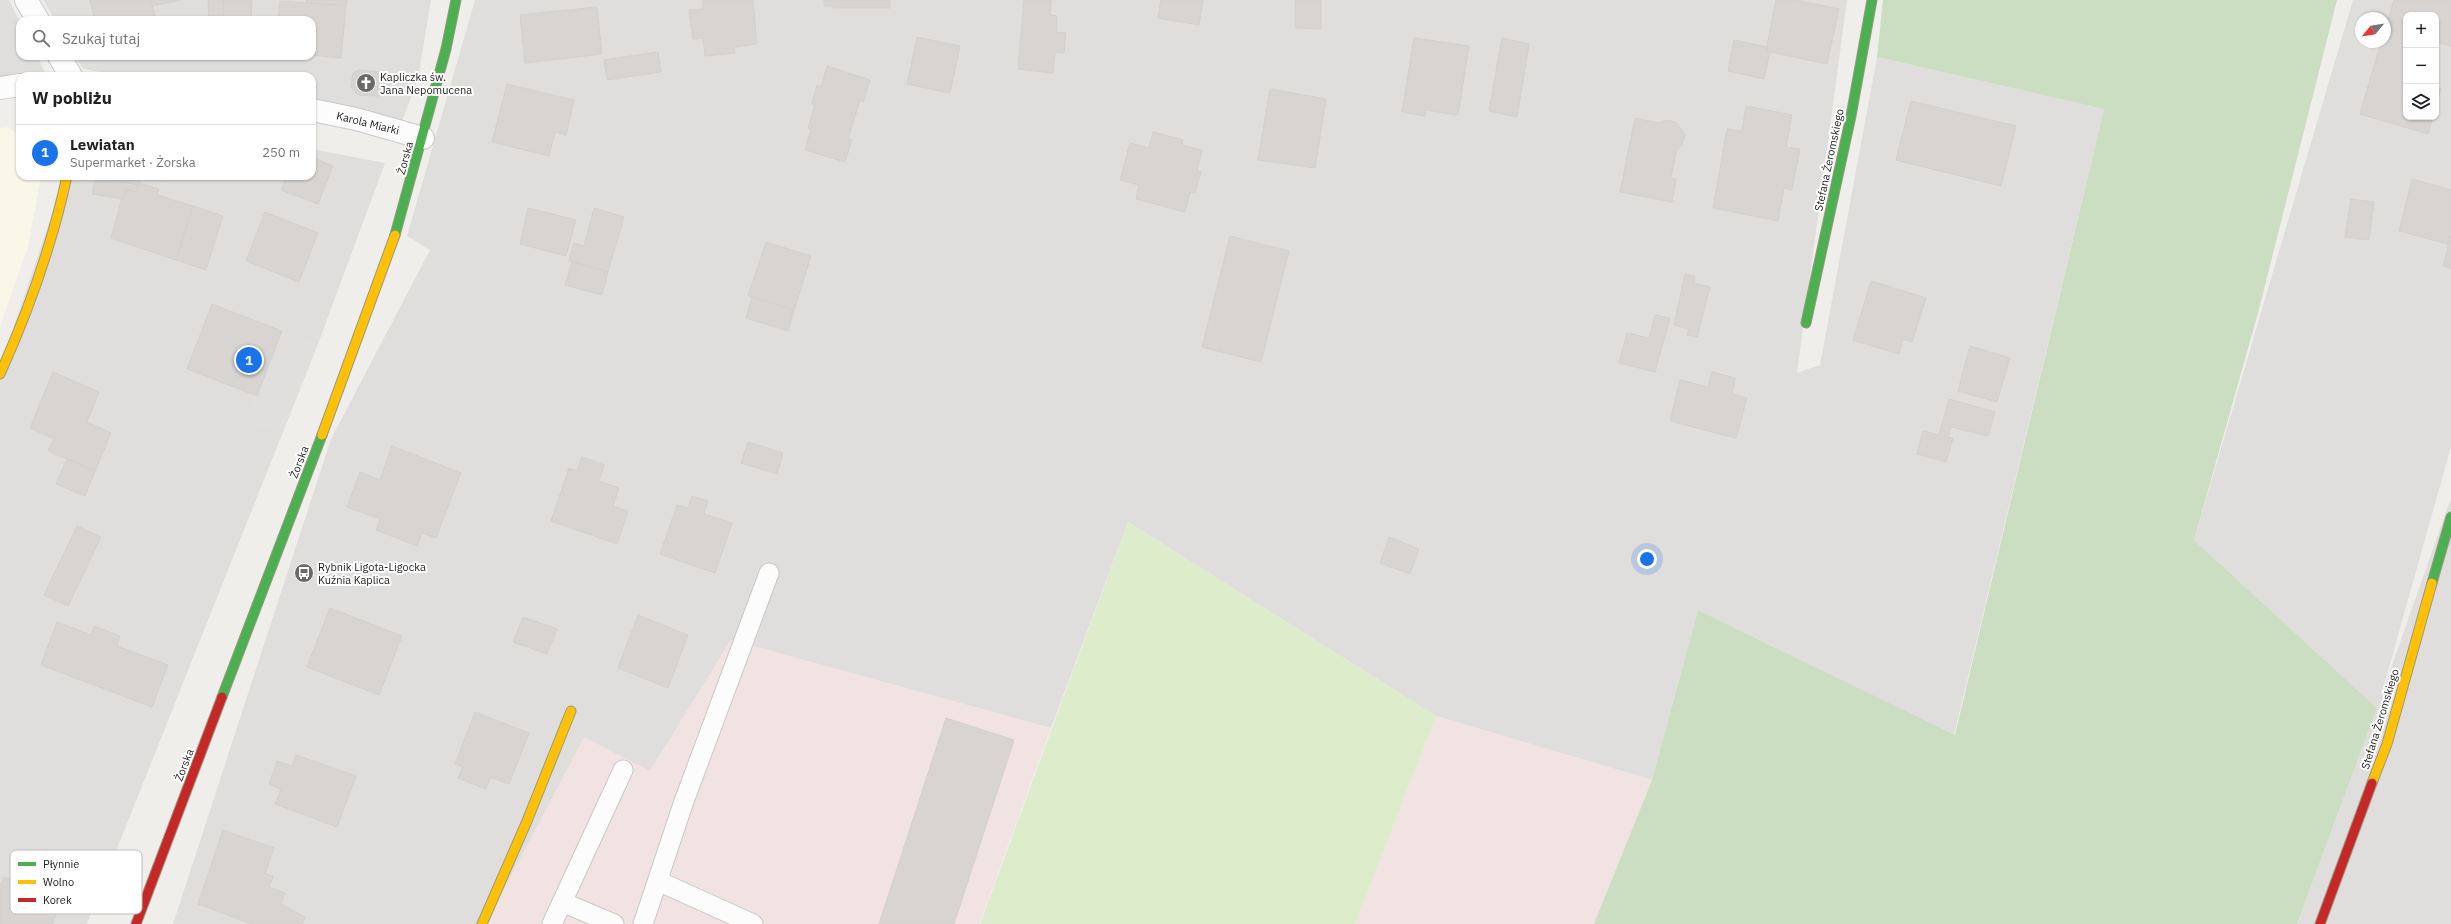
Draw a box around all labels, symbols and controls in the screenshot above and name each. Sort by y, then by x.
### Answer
north arrow [2355,12,2391,48]
map controls [2403,12,2439,120]
button: + [2403,12,2439,48]
search box [16,16,316,60]
icon: search [30,27,52,49]
text: Szukaj tutaj [62,29,140,48]
button: − [2403,48,2439,84]
place label: Kapliczka św. Jana Nepomucena [380,70,472,97]
church icon: Kapliczka św. Jana Nepomucena [355,72,377,94]
button: layers [2403,84,2439,120]
text: W pobliżu [32,87,112,109]
street label: Karola Miarki [335,108,401,138]
street label: Stefana Żeromskiego [1811,108,1847,212]
text: Lewiatan [70,135,135,154]
street label: Żorska [394,140,416,176]
text: 1 [41,144,49,161]
text: 250 m [262,144,300,161]
text: Supermarket · Żorska [70,154,196,171]
pin: 1 [236,345,262,375]
street label: Żorska [286,444,312,480]
your location [1637,549,1657,569]
place label: Rybnik Ligota-Ligocka Kuźnia Kaplica [318,560,426,587]
bus stop icon: Rybnik Ligota-Ligocka Kuźnia Kaplica [293,562,315,584]
street label: Stefana Żeromskiego [2358,667,2402,771]
street label: Żorska [171,747,197,783]
legend [10,850,142,914]
text: Płynnie [43,857,79,871]
text: Wolno [43,875,74,889]
text: Korek [43,893,72,907]

